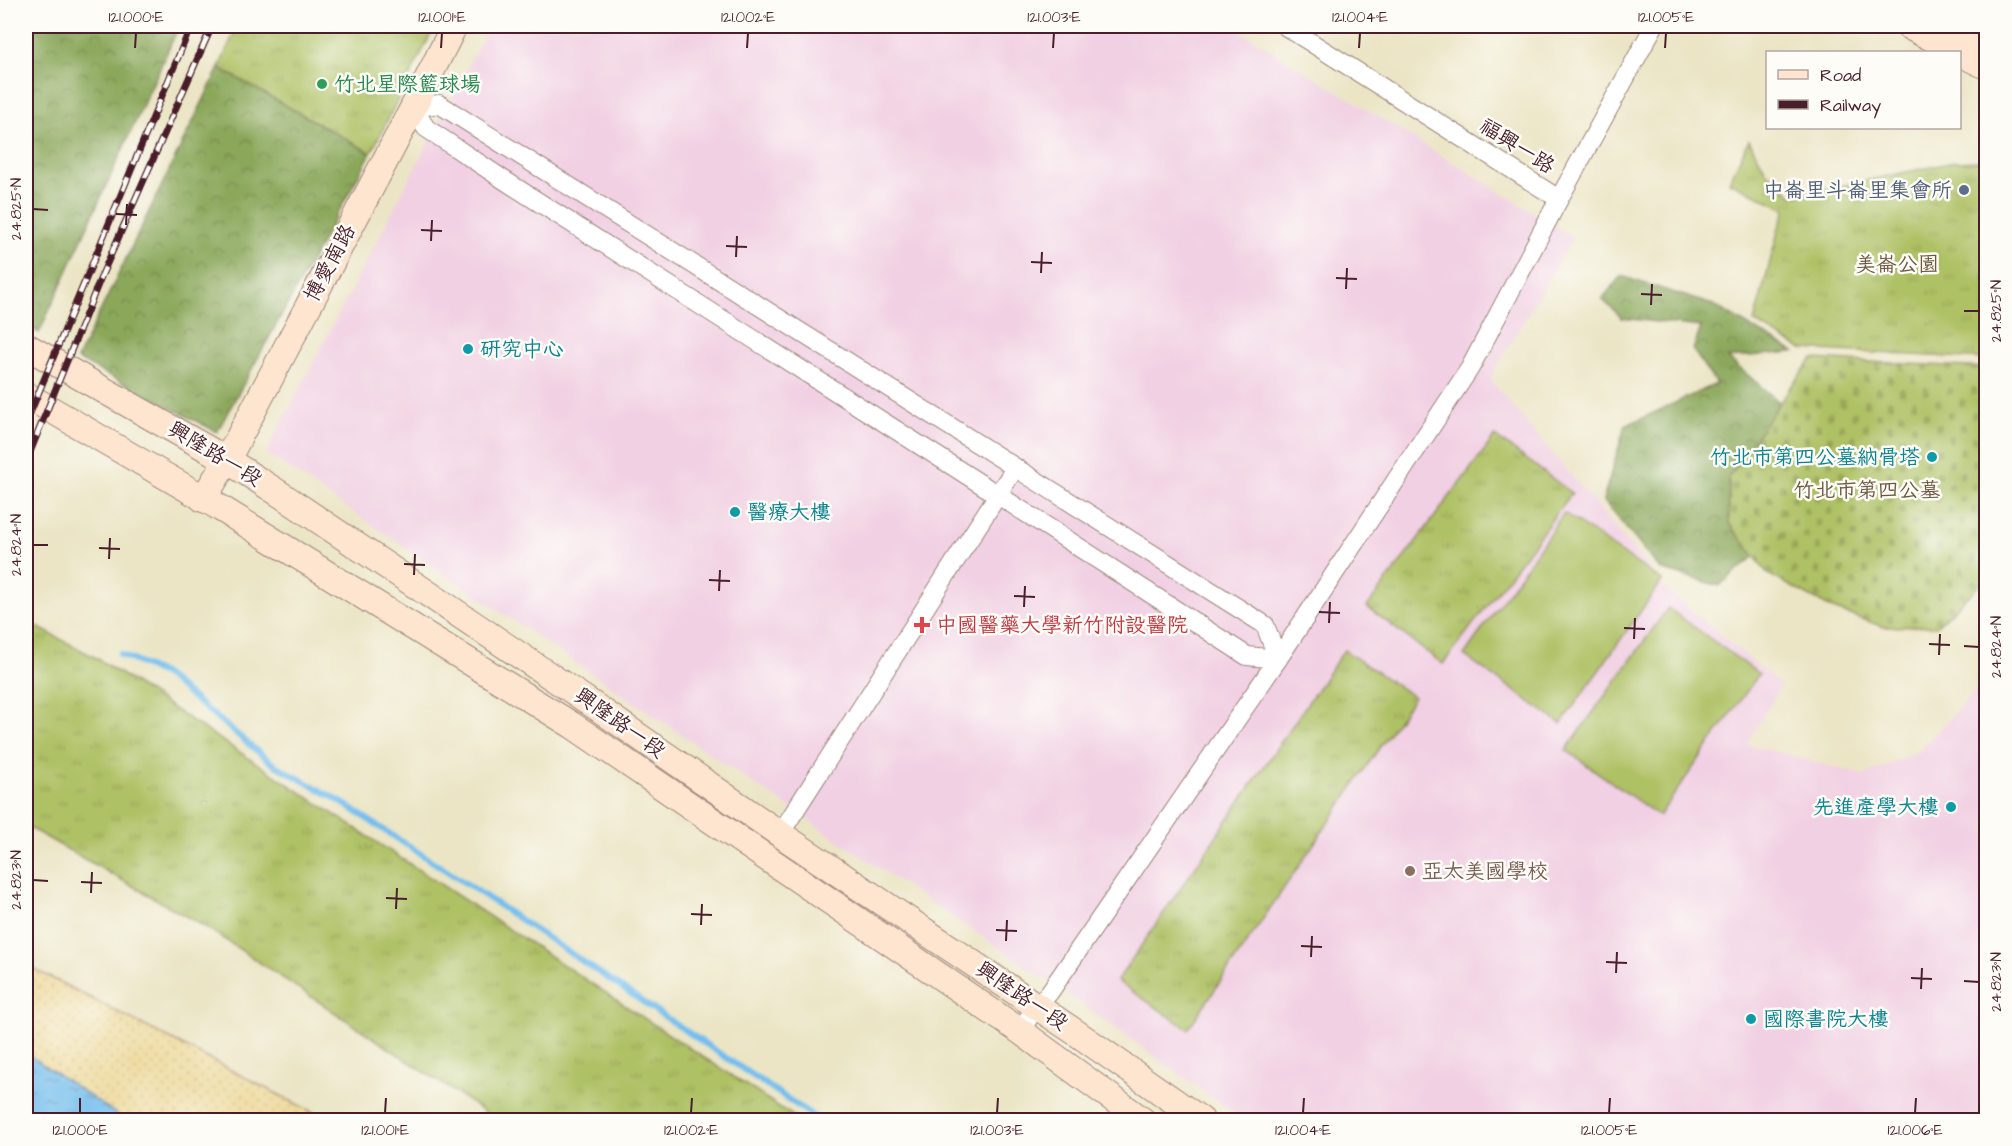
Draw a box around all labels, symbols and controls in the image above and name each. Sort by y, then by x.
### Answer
text: 121.000°E [108,7,164,28]
text: 121.001°E [418,7,466,28]
text: 121.002°E [721,7,775,28]
text: 121.003°E [1027,7,1081,28]
text: 121.004°E [1332,7,1388,28]
text: 121.005°E [1638,7,1694,28]
legend [1766,51,1961,129]
text: Road [1820,63,1861,88]
place label: 竹北星際籃球場 [334,70,481,99]
marker: 竹北星際籃球場 [315,77,329,91]
text: Railway [1820,93,1881,119]
street label: 福興一路 [1474,111,1560,181]
place label: 中崙里斗崙里集會所 [1763,176,1952,205]
text: 24.825°N [6,178,27,240]
marker: 中崙里斗崙里集會所 [1957,183,1971,197]
street label: 博愛南路 [297,219,363,307]
park label: 美崙公園 [1855,250,1939,279]
text: 24.825°N [1986,280,2007,342]
place label: 研究中心 [480,335,564,364]
marker: 研究中心 [461,342,475,356]
street label: 興隆路一段 [163,415,267,493]
place label: 竹北市第四公墓納骨塔 [1710,443,1920,472]
marker: 竹北市第四公墓納骨塔 [1925,450,1939,464]
park label: 竹北市第四公墓 [1794,476,1941,505]
place label: 醫療大樓 [747,498,831,527]
marker: 醫療大樓 [728,505,742,519]
text: 24.824°N [6,514,27,576]
place label: 中國醫藥大學新竹附設醫院 [936,611,1188,640]
marker: 中國醫藥大學新竹附設醫院 [913,616,931,634]
text: 24.824°N [1986,616,2007,678]
street label: 興隆路一段 [569,681,671,765]
place label: 先進產學大樓 [1813,793,1939,822]
marker: 先進產學大樓 [1944,800,1958,814]
text: 24.823°N [6,850,27,910]
place label: 亞太美國學校 [1422,857,1548,886]
marker: 亞太美國學校 [1403,864,1417,878]
text: 24.823°N [1986,952,2007,1012]
street label: 興隆路一段 [970,955,1074,1037]
place label: 國際書院大樓 [1763,1005,1889,1034]
marker: 國際書院大樓 [1744,1012,1758,1026]
text: 121.000°E [52,1120,108,1141]
text: 121.001°E [361,1120,409,1141]
text: 121.002°E [664,1120,718,1141]
text: 121.003°E [970,1120,1024,1141]
text: 121.004°E [1275,1120,1331,1141]
text: 121.005°E [1581,1120,1637,1141]
text: 121.006°E [1887,1120,1943,1141]

